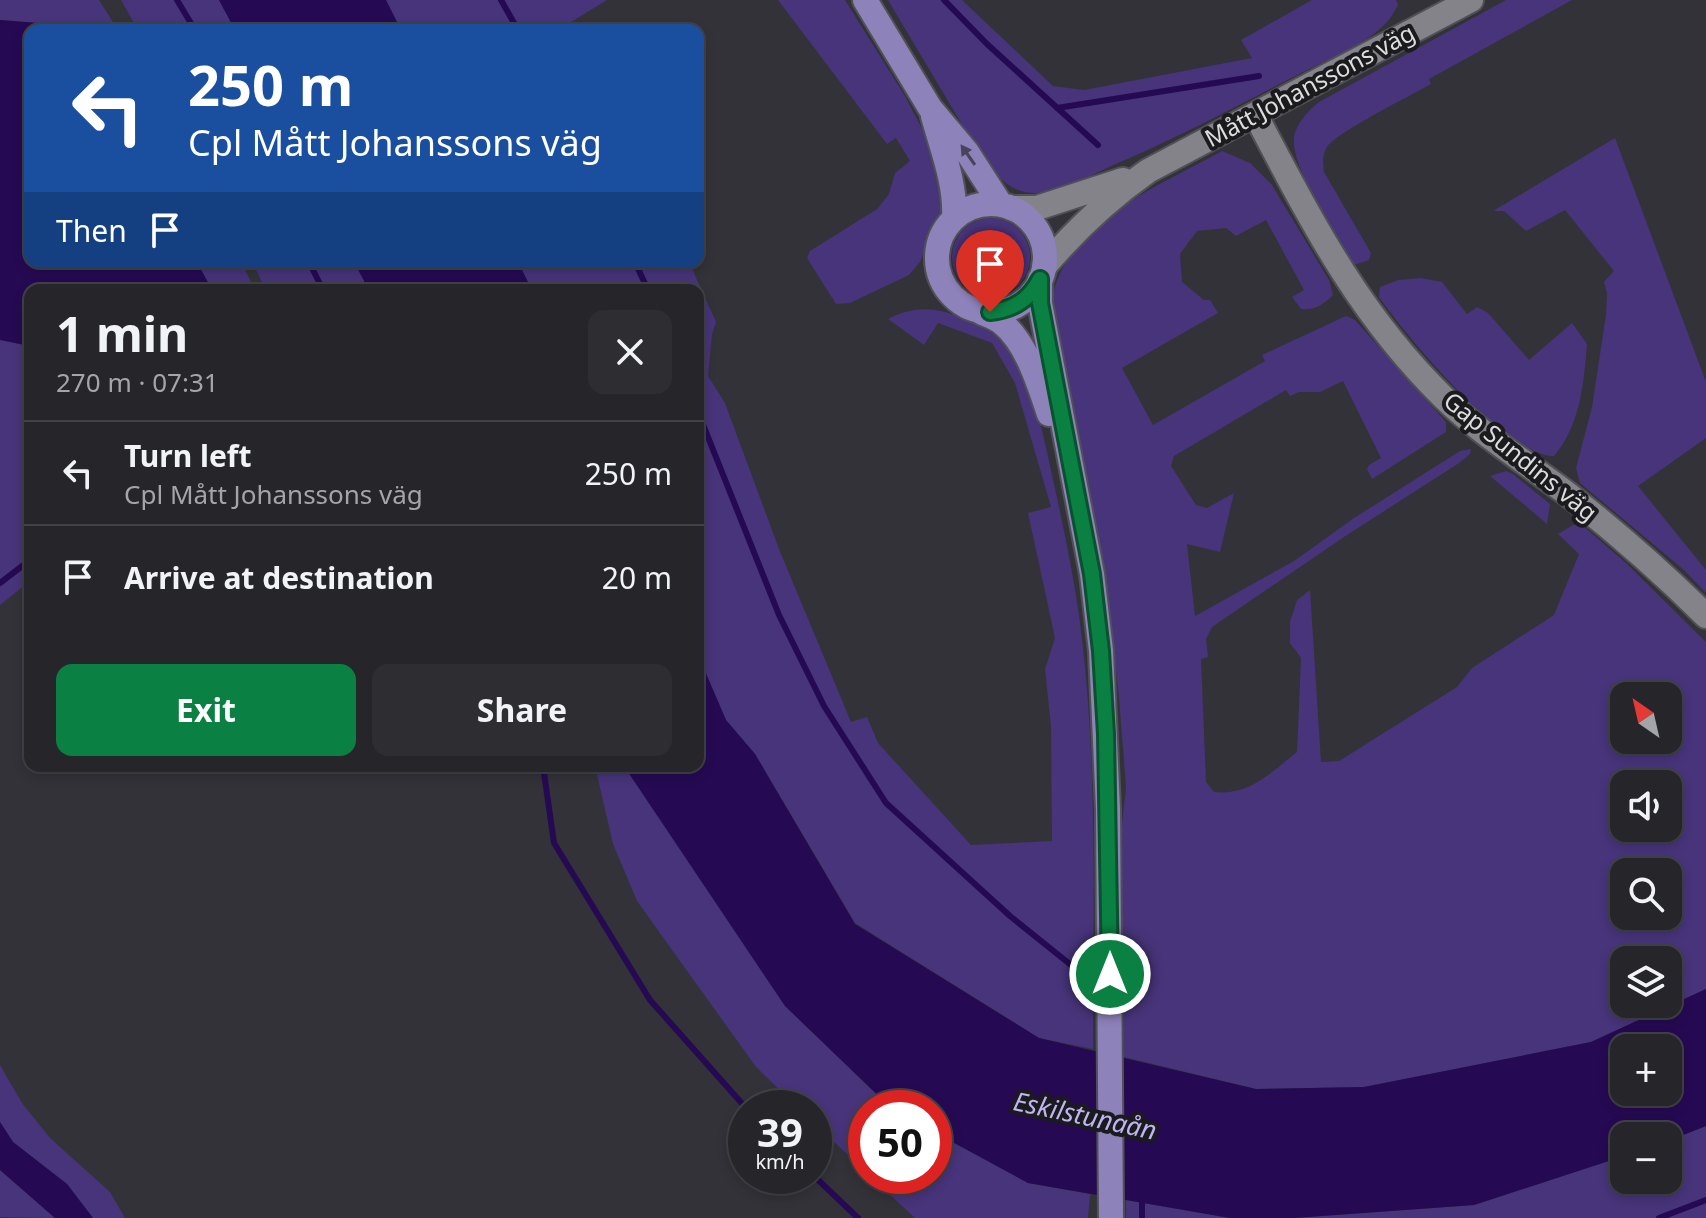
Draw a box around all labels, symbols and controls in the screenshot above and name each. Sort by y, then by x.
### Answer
street label: Mått Johanssons väg [1198,15,1420,154]
text: 250 m [188,46,353,122]
icon: left [56,56,160,160]
text: Cpl Mått Johanssons väg [188,118,602,167]
one-way arrow [961,144,976,165]
icon: arrive [143,208,187,252]
text: Then [56,210,127,251]
pin [956,230,1024,312]
icon: arrive [968,242,1012,286]
text: 1 min [56,301,188,366]
button: close [588,310,672,394]
text: 270 m · 07:31 [56,364,219,400]
street label: Gap Sundins väg [1437,384,1605,528]
text: Turn left [124,435,252,476]
icon: left [56,451,100,495]
text: 250 m [585,453,672,494]
text: Cpl Mått Johanssons väg [124,476,423,512]
icon: arrive [56,555,100,599]
text: Arrive at destination [124,557,434,598]
text: 20 m [602,557,672,598]
button: Exit [56,664,356,756]
button: Share [372,664,672,756]
north arrow [1610,682,1682,754]
map controls [1610,682,1682,1194]
button: sound [1610,770,1682,842]
button: search [1610,858,1682,930]
position arrow [1068,932,1152,1016]
button: layers [1610,946,1682,1018]
button: + [1610,1034,1682,1106]
water label: Eskilstunaån [1010,1082,1160,1148]
speed limit sign: 50 [848,1090,952,1194]
text: 39 [757,1104,803,1159]
button: − [1610,1122,1682,1194]
text: km/h [755,1148,805,1175]

